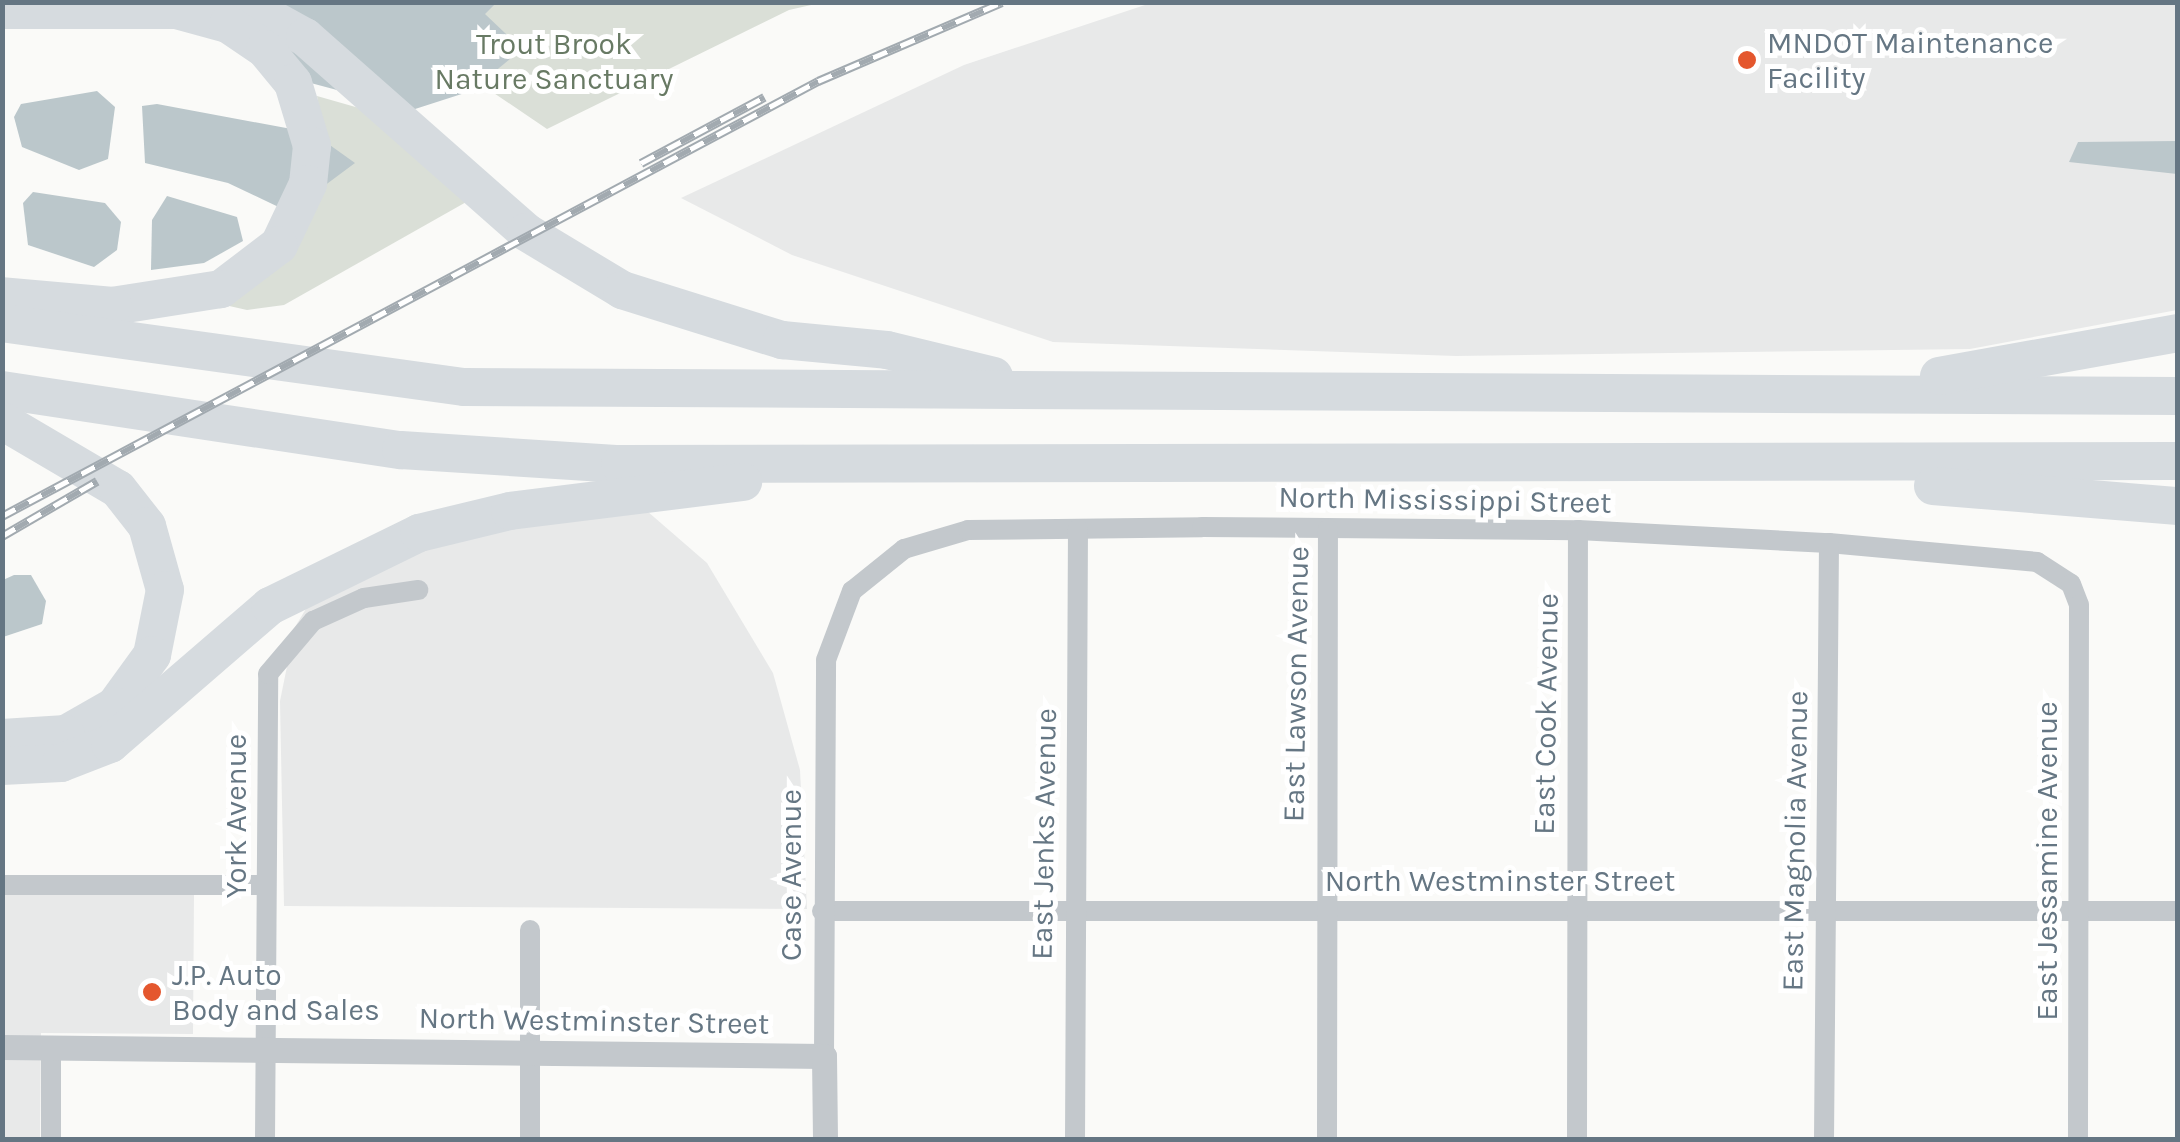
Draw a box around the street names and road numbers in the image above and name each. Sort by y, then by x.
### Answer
street label: North Mississippi Street [1278,479,1612,521]
street label: East Lawson Avenue [1276,546,1316,822]
street label: East Cook Avenue [1526,593,1566,835]
street label: East Magnolia Avenue [1774,690,1816,992]
street label: East Jessamine Avenue [2029,701,2065,1021]
street label: East Jenks Avenue [1024,708,1064,960]
street label: York Avenue [218,734,254,898]
street label: Case Avenue [773,789,809,961]
street label: North Westminster Street [1325,863,1675,899]
street label: North Westminster Street [418,1000,770,1042]

